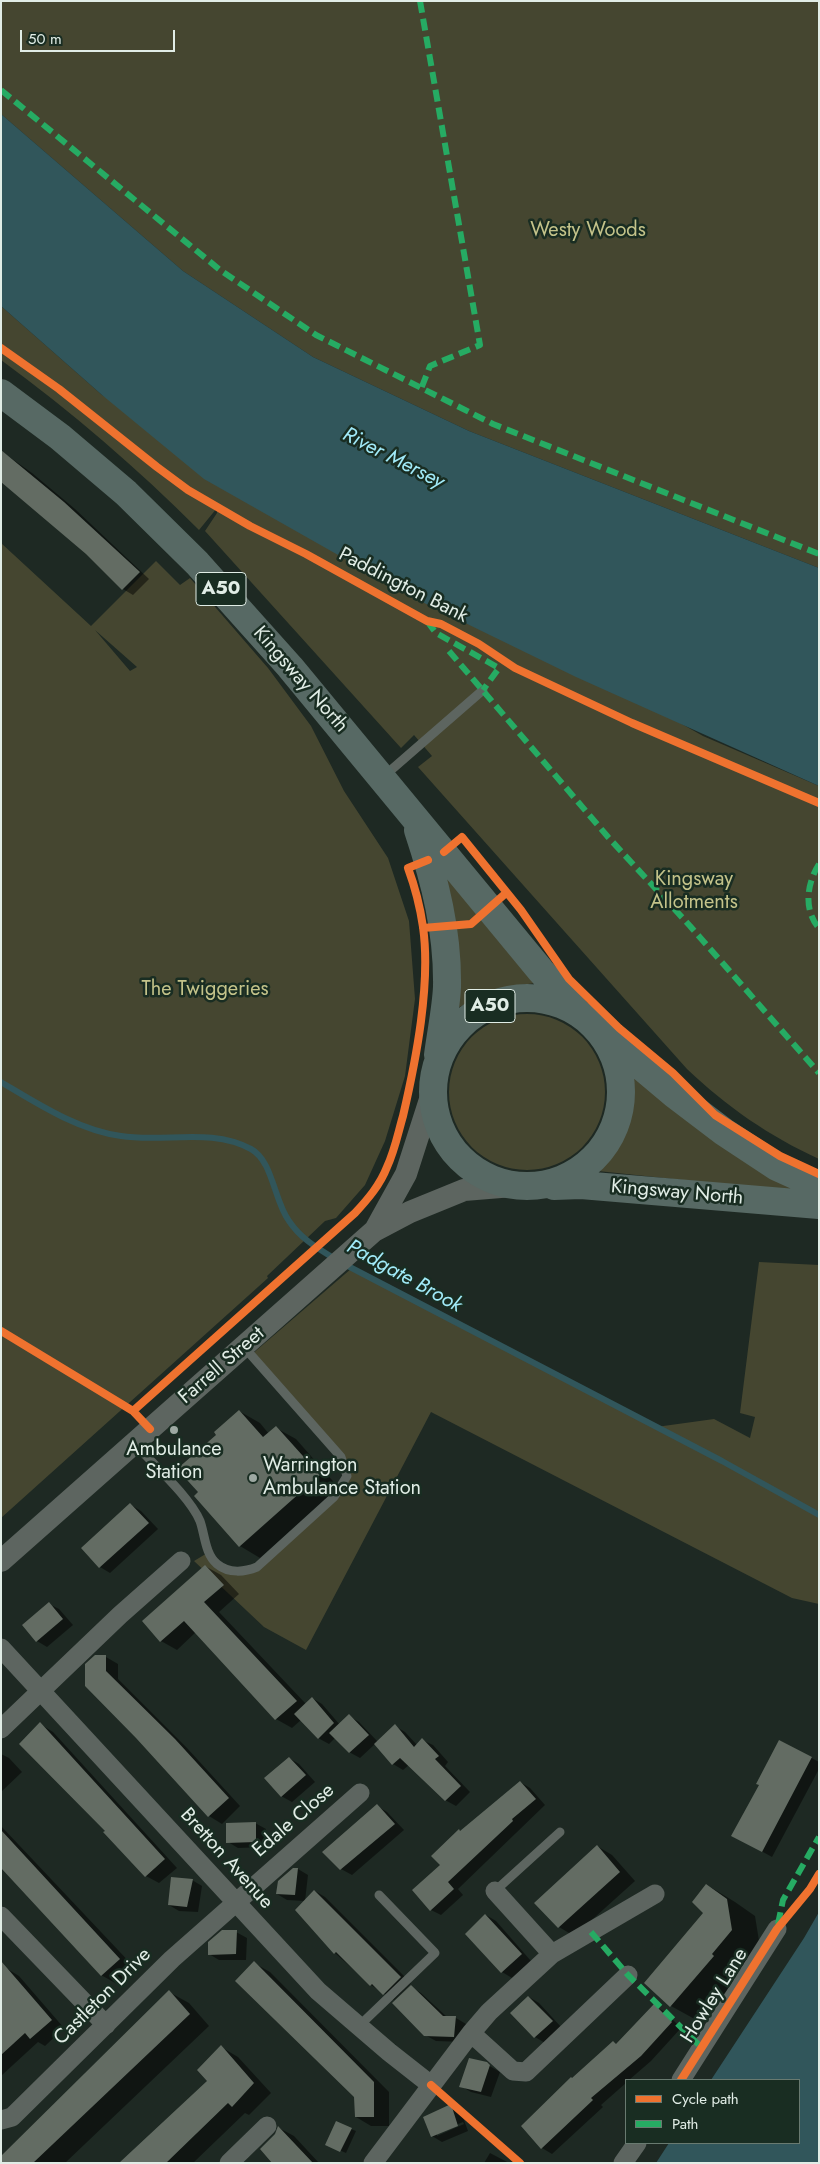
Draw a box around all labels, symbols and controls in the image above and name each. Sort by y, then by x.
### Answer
scale bar [22,20,178,52]
text: 50 m [28,28,62,50]
park label: Westy Woods [530,219,646,243]
water label: River Mersey [338,423,448,495]
street label: Paddington Bank [334,543,472,629]
road number: A50 [196,572,246,606]
street label: Kingsway North [247,622,353,738]
park label: Kingsway Allotments [650,868,738,915]
park label: The Twiggeries [141,978,269,1002]
road number: A50 [465,989,515,1022]
street label: Kingsway North [610,1175,744,1211]
water label: Padgate Brook [342,1235,466,1319]
street label: Farrell Street [174,1322,270,1410]
marker: Ambulance Station [168,1424,180,1436]
place label: Ambulance Station [126,1438,222,1485]
place label: Warrington Ambulance Station [263,1454,421,1501]
marker: Warrington Ambulance Station [247,1472,259,1484]
street label: Edale Close [248,1779,340,1863]
street label: Bretton Avenue [174,1804,278,1914]
street label: Castleton Drive [49,1943,157,2051]
street label: Howley Lane [676,1944,754,2048]
legend [625,2079,800,2144]
text: Cycle path [672,2088,739,2110]
text: Path [672,2113,698,2135]

